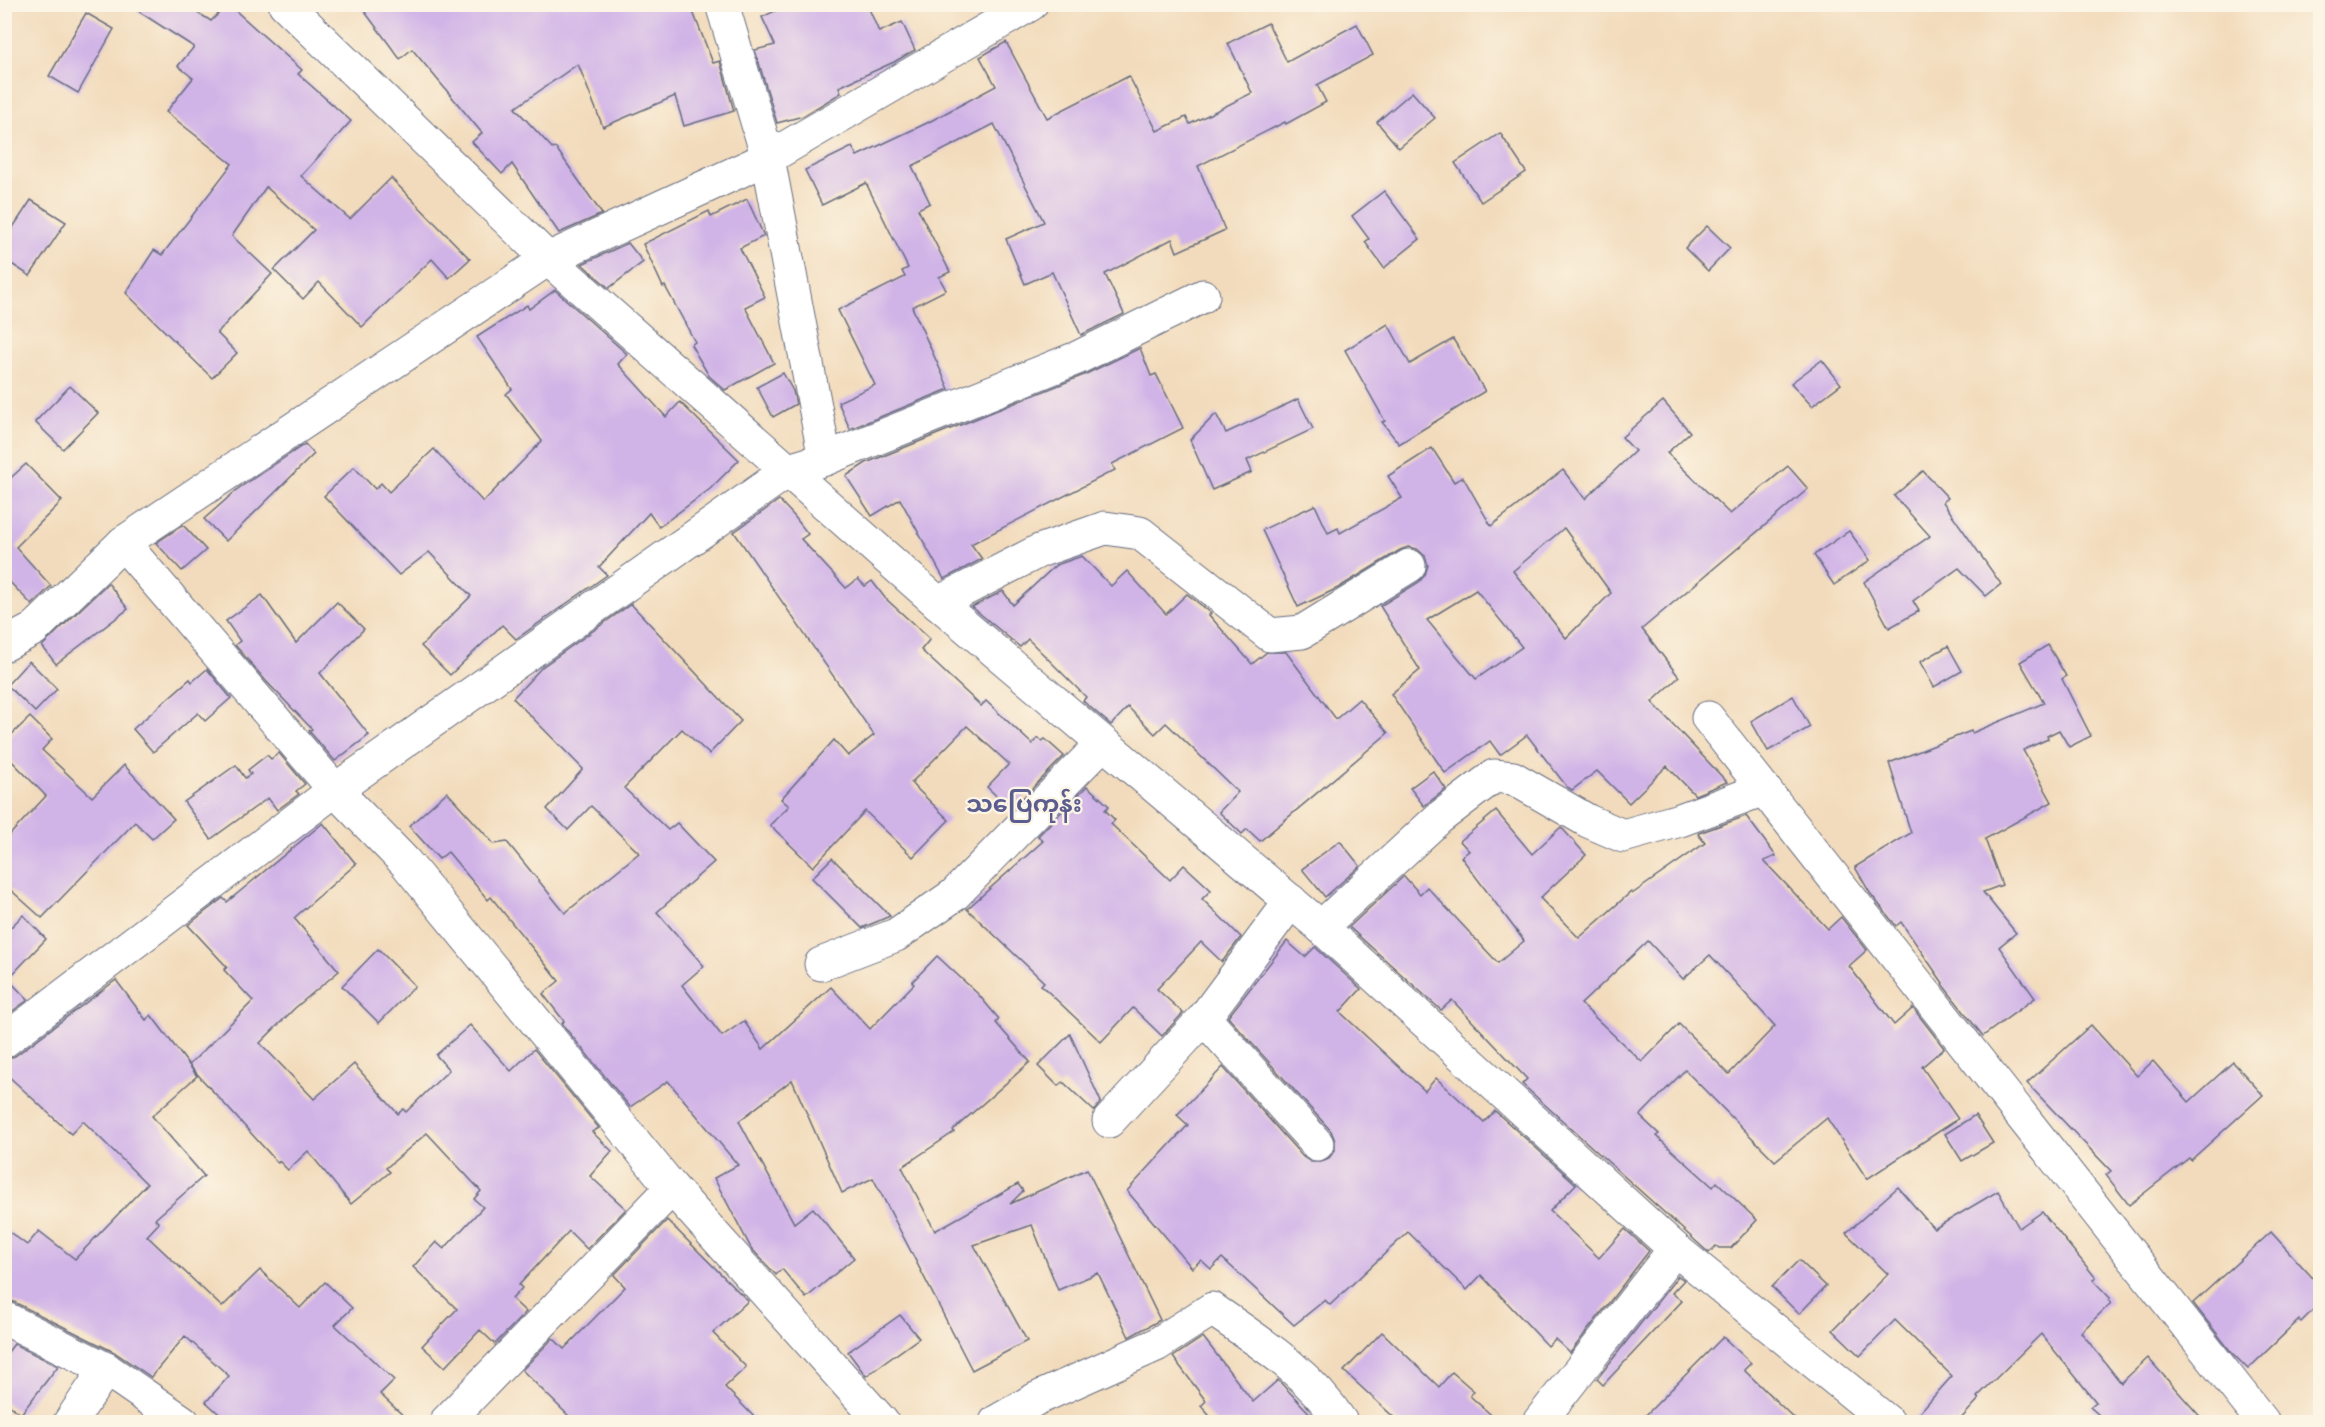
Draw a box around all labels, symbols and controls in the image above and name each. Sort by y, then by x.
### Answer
district label: သပြေကုန်း [966,786,1082,825]

